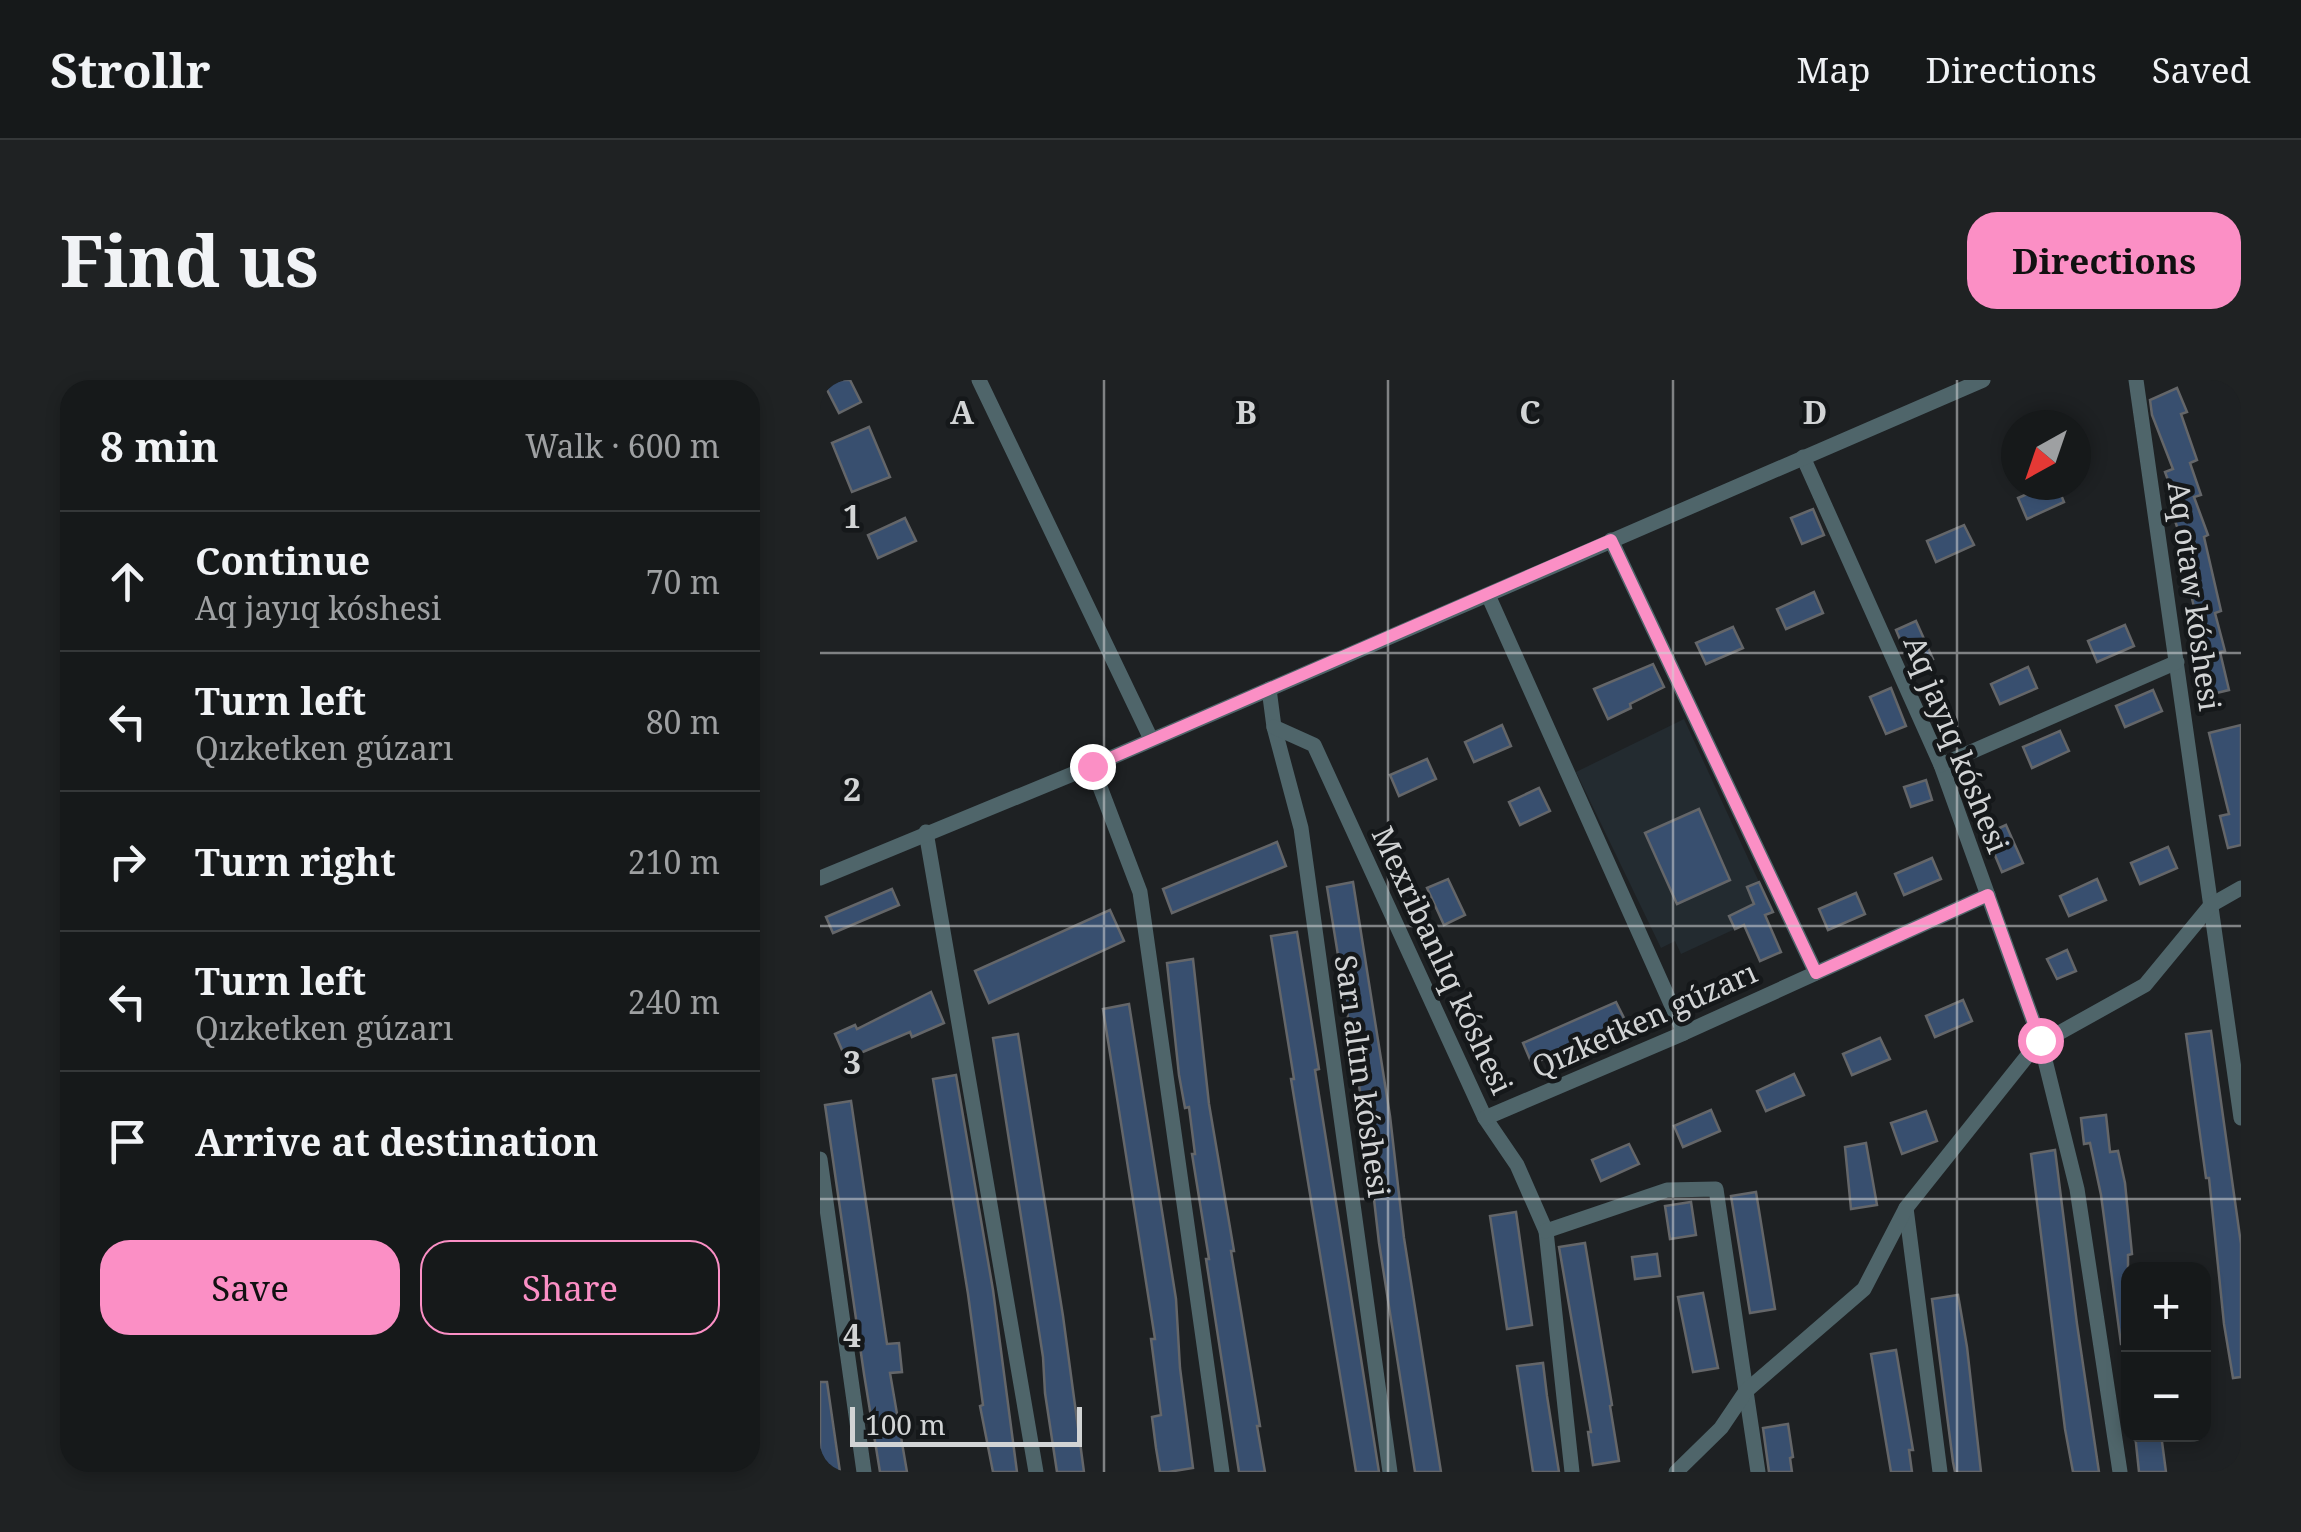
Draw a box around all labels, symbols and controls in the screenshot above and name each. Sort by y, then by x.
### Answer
text: Strollr [50,37,211,102]
text: Map [1797,46,1871,93]
text: Directions [1926,46,2097,93]
text: Saved [2152,46,2251,93]
text: Find us [60,212,319,308]
button: Directions [1967,212,2241,309]
text: A [950,390,975,433]
text: B [1235,390,1257,433]
text: C [1519,390,1541,433]
text: D [1803,390,1827,433]
north arrow [2001,410,2091,500]
text: 8 min [100,417,219,474]
text: Walk · 600 m [525,424,720,467]
street label: Aq otaw kóshesi [2159,479,2231,714]
text: 1 [843,494,861,537]
text: Continue [195,534,370,586]
icon: ahead [100,554,155,609]
text: 70 m [646,560,720,603]
text: Aq jayıq kóshesi [195,586,441,629]
street label: Aq jayıq kóshesi [1895,629,2019,859]
text: Turn left [195,674,366,726]
icon: left [100,694,155,749]
text: 80 m [646,700,720,743]
text: Qızketken gúzarı [195,726,453,769]
route end [1070,744,1116,790]
text: 2 [843,767,861,810]
street label: Mexribanlıq kóshesi [1363,819,1523,1101]
icon: right [100,834,155,889]
text: Turn right [195,835,396,887]
text: 210 m [628,840,720,883]
street label: Qızketken gúzarı [1525,951,1763,1087]
street label: Sarı altın kóshesi [1326,952,1400,1200]
text: Turn left [195,954,366,1006]
icon: left [100,974,155,1029]
text: 240 m [628,980,720,1023]
text: Qızketken gúzarı [195,1006,453,1049]
route start [2018,1018,2064,1064]
text: 3 [843,1040,861,1083]
icon: arrive [100,1114,155,1169]
text: Arrive at destination [195,1115,599,1167]
button: Save [100,1240,400,1335]
button: Share [420,1240,720,1335]
map controls [2121,1262,2211,1442]
button: + [2121,1262,2211,1352]
text: 4 [843,1313,861,1356]
button: − [2121,1352,2211,1442]
scale bar [850,1402,1082,1446]
text: 100 m [865,1405,946,1443]

